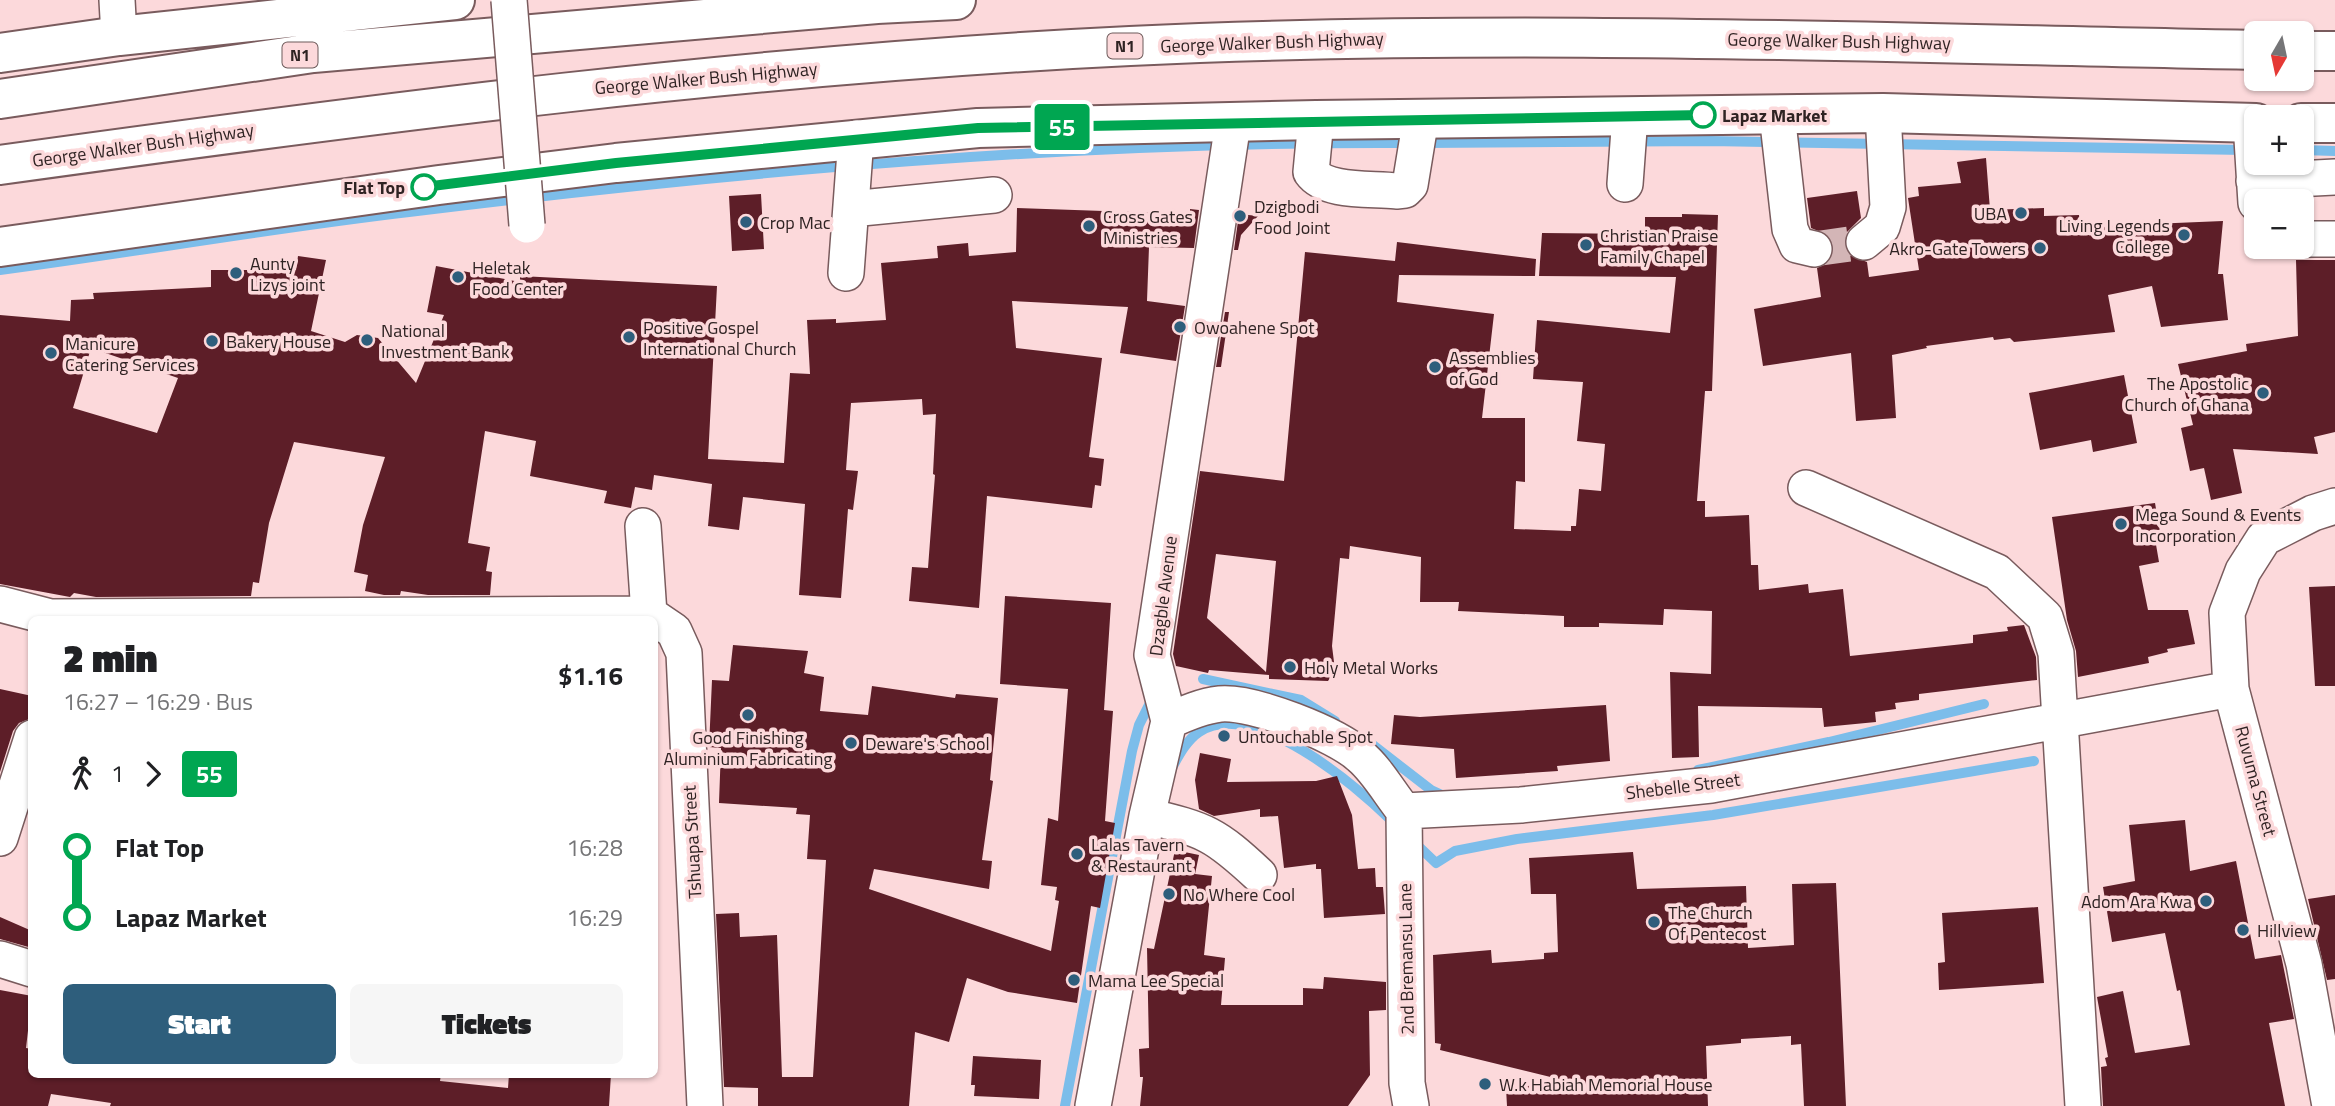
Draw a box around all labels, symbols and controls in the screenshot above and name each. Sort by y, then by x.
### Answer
north arrow [2244,21,2314,91]
map controls [2244,21,2314,259]
street label: George Walker Bush Highway [1160,25,1384,59]
street label: George Walker Bush Highway [1727,26,1951,56]
road number: N1 [1108,34,1142,58]
road number: N1 [282,42,318,68]
street label: George Walker Bush Highway [594,55,819,101]
marker: Lapaz Market [1690,102,1716,128]
place label: Lapaz Market [1722,102,1827,129]
line badge: 55 [1030,104,1094,150]
button: + [2244,105,2314,175]
text: 55 [1049,109,1075,145]
street label: George Walker Bush Highway [30,116,256,174]
place label: Flat Top [343,174,405,201]
marker: Flat Top [411,174,437,200]
button: − [2244,189,2314,259]
place label: Dzigbodi Food Joint [1254,193,1331,241]
place label: UBA [1974,200,2007,227]
place label: Cross Gates Ministries [1103,203,1193,251]
marker: UBA [2013,205,2029,221]
marker: Dzigbodi Food Joint [1232,208,1248,224]
place label: Crop Mac [760,209,831,236]
place label: Living Legends College [2058,212,2170,260]
marker: Crop Mac [738,214,754,230]
marker: Cross Gates Ministries [1081,218,1097,234]
place label: Christian Praise Family Chapel [1600,222,1718,270]
marker: Living Legends College [2176,227,2192,243]
place label: Akro-Gate Towers [1889,235,2026,262]
marker: Christian Praise Family Chapel [1578,237,1594,253]
marker: Akro-Gate Towers [2032,240,2048,256]
place label: Aunty Lizys joint [250,250,326,298]
place label: Heletak Food Center [472,254,564,302]
marker: Aunty Lizys joint [228,265,244,281]
marker: Heletak Food Center [450,269,466,285]
place label: Positive Gospel International Church [643,314,797,362]
place label: Owoahene Spot [1194,314,1315,341]
place label: National Investment Bank [381,317,510,365]
marker: Owoahene Spot [1172,319,1188,335]
place label: Bakery House [226,328,331,355]
marker: Positive Gospel International Church [621,329,637,345]
place label: Manicure Catering Services [65,330,195,378]
marker: National Investment Bank [359,332,375,348]
marker: Bakery House [204,333,220,349]
place label: Assemblies of God [1449,344,1536,392]
marker: Manicure Catering Services [43,345,59,361]
marker: Assemblies of God [1427,359,1443,375]
place label: The Apostolic Church of Ghana [2125,370,2249,418]
marker: The Apostolic Church of Ghana [2255,385,2271,401]
place label: Mega Sound & Events Incorporation [2135,501,2301,549]
marker: Mega Sound & Events Incorporation [2113,516,2129,532]
street label: Dzagble Avenue [1142,534,1184,658]
text: 2 min [63,629,157,687]
place label: Holy Metal Works [1304,654,1438,681]
text: $1.16 [558,656,623,695]
marker: Holy Metal Works [1282,659,1298,675]
text: 16:27 – 16:29 · Bus [63,684,253,719]
marker: Good Finishing Aluminium Fabricating [740,707,756,723]
place label: Untouchable Spot [1238,723,1373,750]
street label: Ruvuma Street [2228,723,2284,840]
place label: Good Finishing Aluminium Fabricating [663,724,833,772]
marker: Untouchable Spot [1216,728,1232,744]
place label: Deware's School [865,730,990,757]
marker: Deware's School [843,735,859,751]
icon: walk [63,755,101,793]
icon: forward [134,755,172,793]
text: 1 [111,756,124,791]
text: 55 [196,756,223,792]
street label: Shebelle Street [1624,766,1742,806]
street label: Tshuapa Street [676,784,708,899]
text: Flat Top [115,828,204,867]
text: 16:28 [566,830,623,865]
place label: Lalas Tavern & Restaurant [1091,831,1192,879]
marker: Lalas Tavern & Restaurant [1069,846,1085,862]
place label: No Where Cool [1183,881,1295,908]
street label: 2nd Bremansu Lane [1391,883,1421,1035]
marker: No Where Cool [1161,886,1177,902]
place label: Adom Ara Kwa [2081,888,2192,915]
marker: Adom Ara Kwa [2198,893,2214,909]
text: Lapaz Market [115,898,267,937]
place label: The Church Of Pentecost [1668,899,1767,947]
text: 16:29 [566,900,623,935]
marker: The Church Of Pentecost [1646,914,1662,930]
place label: Hillview [2257,917,2317,944]
marker: Hillview [2235,922,2251,938]
place label: Mama Lee Special [1088,967,1224,994]
marker: Mama Lee Special [1066,972,1082,988]
button: Start [63,984,336,1064]
button: Tickets [350,984,623,1064]
place label: W.k Habiah Memorial House [1499,1071,1713,1098]
marker: W.k Habiah Memorial House [1477,1076,1493,1092]

